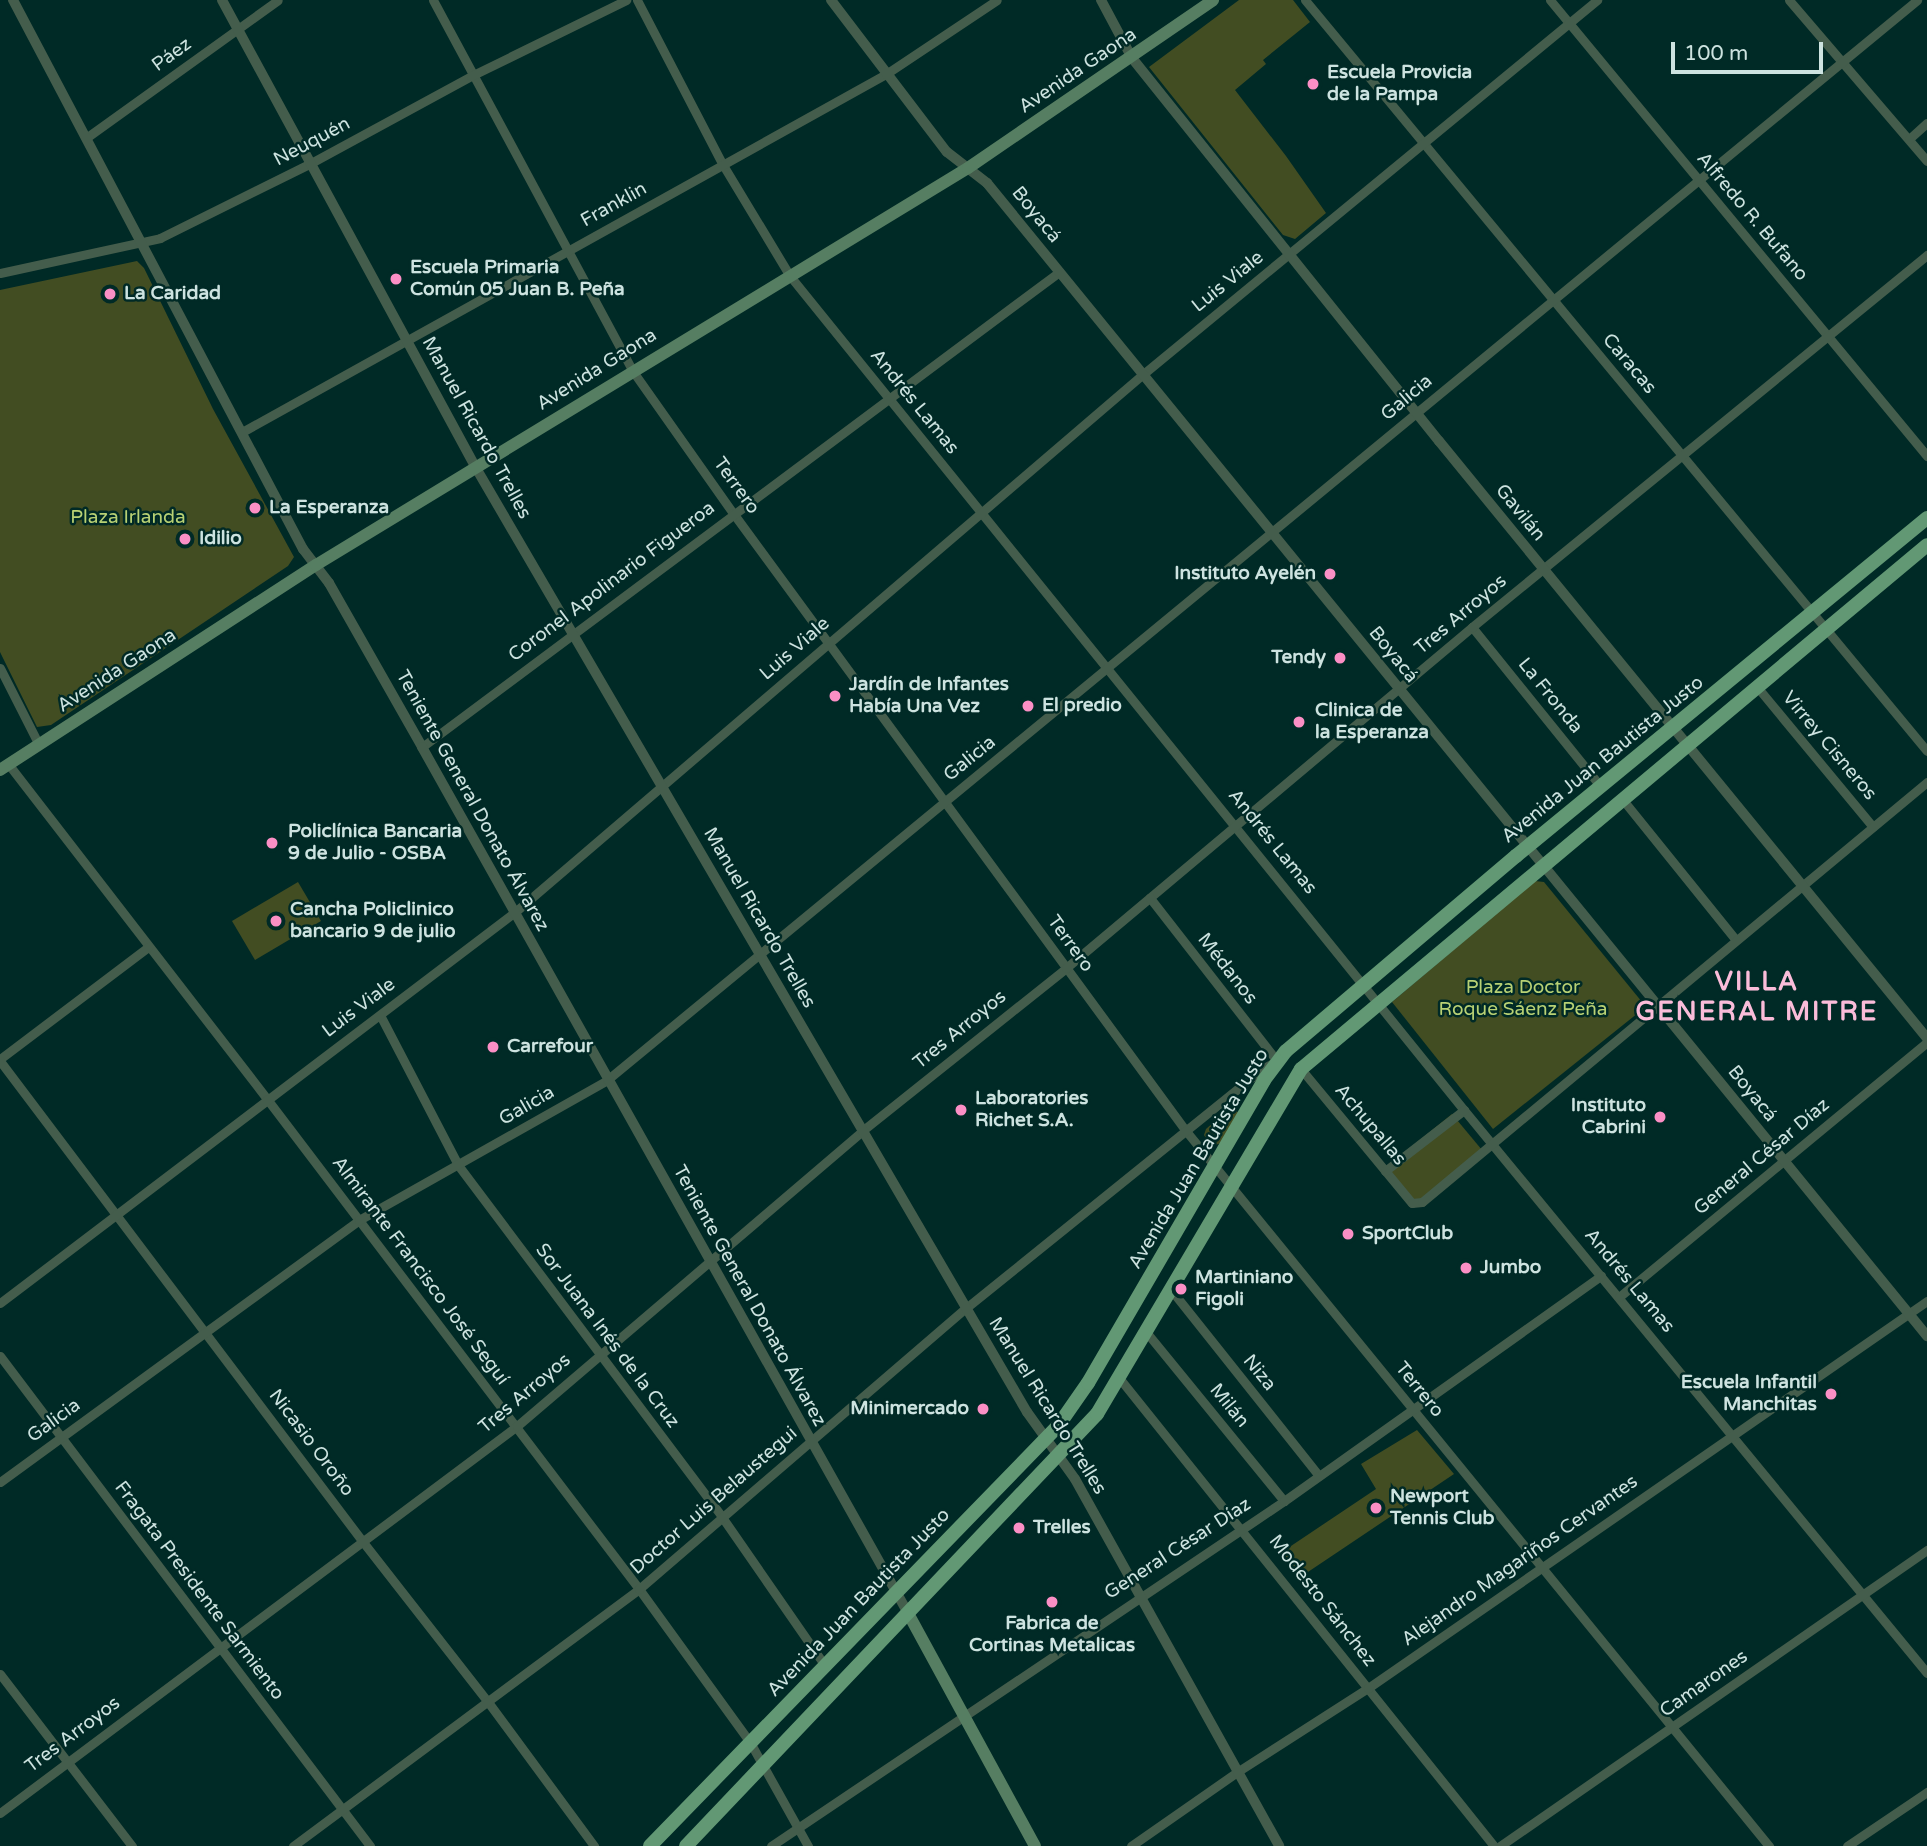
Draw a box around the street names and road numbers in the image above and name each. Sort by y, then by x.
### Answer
street label: Avenida Gaona [1015,23,1141,119]
street label: Páez [148,33,196,77]
street label: Neuquén [270,112,354,172]
street label: Alfredo R. Bufano [1692,148,1812,286]
street label: Franklin [577,178,651,232]
street label: Boyacá [1006,182,1066,248]
street label: Luis Viale [1188,246,1268,318]
street label: Avenida Gaona [533,324,661,416]
street label: Caracas [1597,329,1661,399]
street label: Manuel Ricardo Trelles [416,333,536,523]
street label: Andrés Lamas [865,345,963,459]
street label: Galicia [1377,370,1437,426]
street label: Terrero [708,453,764,519]
street label: Gavilán [1490,480,1550,546]
street label: Coronel Apolinario Figueroa [504,497,720,667]
street label: Tres Arroyos [1410,570,1512,660]
street label: Luis Viale [755,612,835,686]
street label: Boyacá [1363,622,1423,688]
street label: Avenida Gaona [53,624,181,718]
street label: La Fronda [1513,654,1587,738]
street label: Teniente General Donato Álvarez [390,666,554,936]
street label: Avenida Juan Bautista Justo [1497,672,1709,848]
street label: Virrey Cisneros [1777,687,1881,805]
street label: Galicia [939,731,1001,787]
street label: Andrés Lamas [1223,785,1321,899]
street label: Manuel Ricardo Trelles [698,824,820,1012]
street label: Terrero [1042,911,1098,977]
street label: Médanos [1192,929,1262,1009]
street label: Luis Viale [318,973,400,1043]
street label: Tres Arroyos [909,986,1011,1074]
street label: Avenida Juan Bautista Justo [1124,1045,1274,1273]
street label: Boyacá [1722,1061,1782,1127]
street label: Achupallas [1329,1080,1411,1170]
street label: Galicia [495,1081,559,1131]
street label: General César Díaz [1690,1094,1834,1220]
street label: Almirante Francisco José Seguí [327,1152,513,1390]
street label: Teniente General Donato Álvarez [667,1161,831,1431]
street label: Andrés Lamas [1579,1225,1679,1337]
street label: Sor Juana Inés de la Cruz [530,1239,684,1433]
street label: Manuel Ricardo Trelles [983,1313,1111,1499]
street label: Tres Arroyos [474,1349,576,1439]
street label: Niza [1238,1350,1280,1396]
street label: Terrero [1390,1358,1448,1422]
street label: Milán [1204,1379,1254,1433]
street label: Nicasio Oroño [263,1385,359,1501]
street label: Galicia [23,1394,85,1448]
street label: Doctor Luis Belaustegui [626,1422,802,1580]
street label: Alejandro Magariños Cervantes [1398,1471,1642,1651]
street label: Fragata Presidente Sarmiento [109,1477,289,1705]
street label: General César Díaz [1101,1493,1255,1605]
street label: Avenida Juan Bautista Justo [763,1504,955,1702]
street label: Modesto Sánchez [1263,1531,1381,1671]
street label: Camarones [1656,1645,1752,1723]
street label: Tres Arroyos [21,1692,125,1778]

